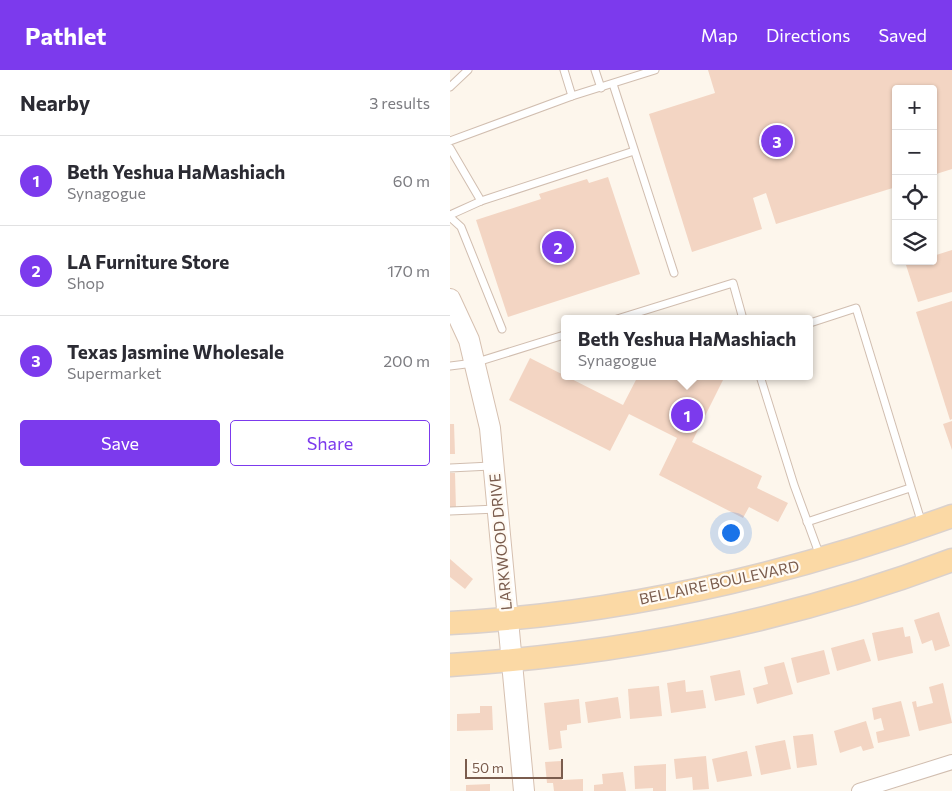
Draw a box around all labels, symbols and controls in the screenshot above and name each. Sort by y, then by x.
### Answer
text: Pathlet [25,21,106,50]
text: Map [701,24,738,46]
text: Directions [766,24,850,46]
text: Saved [878,24,927,46]
map controls [892,85,937,265]
button: + [892,85,937,130]
text: Nearby [20,90,90,115]
text: 3 results [369,93,430,112]
pin: 3 [761,122,793,160]
button: − [892,130,937,175]
text: Beth Yeshua HaMashiach [67,160,285,183]
text: 1 [32,171,40,190]
text: 60 m [393,171,430,190]
button: locate [892,175,937,220]
text: Synagogue [67,183,146,202]
button: layers [892,220,937,265]
pin: 2 [542,228,574,266]
text: LA Furniture Store [67,250,229,273]
text: 2 [31,261,41,280]
text: 170 m [387,261,430,280]
text: Shop [67,273,105,292]
popup [561,315,813,380]
text: Beth Yeshua HaMashiach [578,327,796,350]
text: Texas Jasmine Wholesale [67,340,284,363]
text: Synagogue [578,350,657,369]
text: 3 [31,351,41,370]
text: 200 m [383,351,430,370]
text: Supermarket [67,363,162,382]
pin: 1 [671,396,703,434]
button: Save [20,420,220,466]
button: Share [230,420,430,466]
street label: LARKWOOD DRIVE [485,473,515,611]
your location [718,520,744,546]
street label: BELLAIRE BOULEVARD [637,556,801,608]
scale bar [465,756,562,779]
text: 50 m [472,759,504,776]

